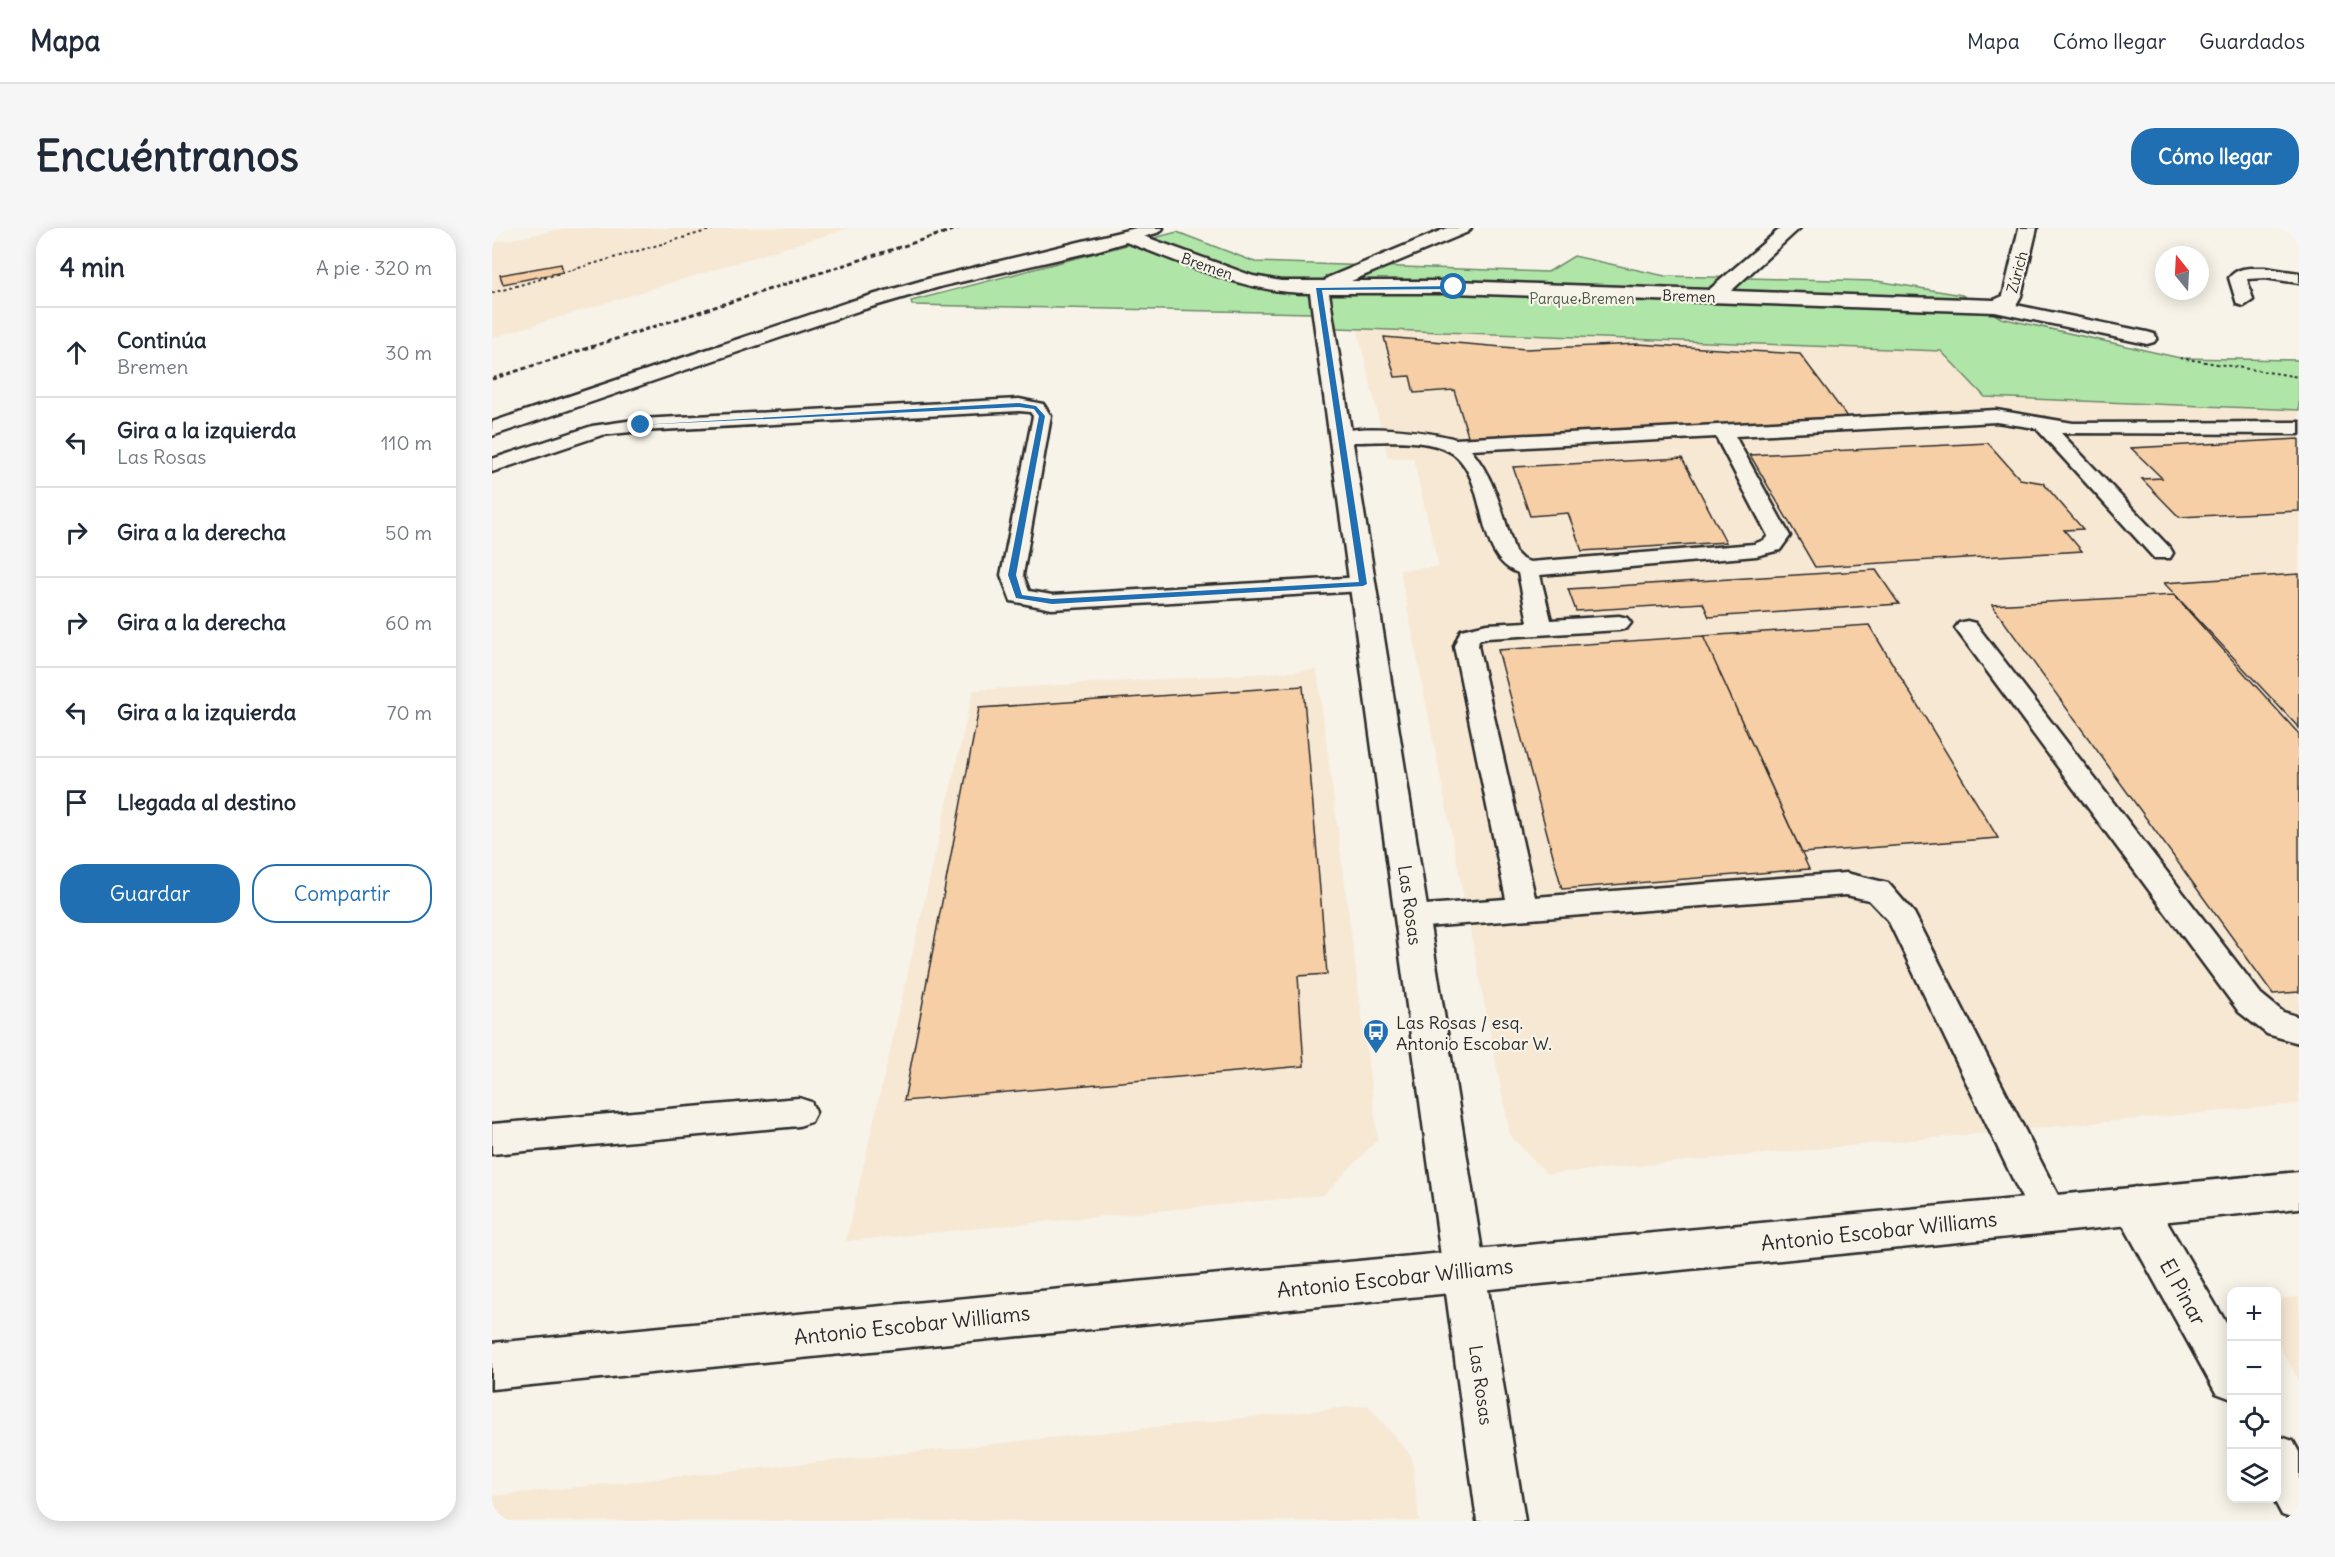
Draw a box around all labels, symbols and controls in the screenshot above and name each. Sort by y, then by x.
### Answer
text: Mapa [30,23,100,59]
text: Mapa [1967,28,2020,55]
text: Cómo llegar [2053,28,2166,55]
text: Guardados [2199,28,2305,55]
button: Cómo llegar [2131,128,2299,185]
text: Encuéntranos [36,130,299,182]
north arrow [2155,246,2209,300]
street label: Bremen [1179,248,1236,284]
street label: Zúrich [2002,249,2032,295]
text: 4 min [60,251,125,284]
text: A pie · 320 m [316,255,432,280]
route start [1440,273,1466,299]
street label: Bremen [1662,286,1716,306]
park label: Parque Bremen [1529,289,1635,308]
text: Continúa [117,326,206,354]
icon: ahead [60,336,93,369]
text: 30 m [385,340,432,365]
text: Bremen [117,354,188,379]
route end [627,411,653,437]
text: Gira a la izquierda [117,416,296,444]
icon: left [60,426,93,459]
text: 110 m [381,430,432,455]
text: Las Rosas [117,444,206,469]
icon: right [60,516,93,549]
text: Gira a la derecha [117,518,286,546]
text: 50 m [385,520,432,545]
icon: right [60,606,93,639]
text: Gira a la derecha [117,608,286,636]
text: 60 m [385,610,432,635]
icon: left [60,696,93,729]
text: Gira a la izquierda [117,698,296,726]
text: 70 m [387,700,432,725]
icon: arrive [60,786,93,819]
text: Llegada al destino [117,788,296,816]
button: Guardar [60,864,240,923]
button: Compartir [252,864,432,923]
street label: Las Rosas [1393,864,1427,946]
place label: Las Rosas / esq. Antonio Escobar W. [1396,1011,1552,1055]
bus stop icon: Las Rosas / esq. Antonio Escobar W. [1361,1017,1391,1055]
street label: Antonio Escobar Williams [1760,1205,1998,1257]
street label: Antonio Escobar Williams [1276,1252,1514,1304]
street label: El Pinar [2154,1254,2212,1330]
map controls [2227,1287,2281,1503]
button: + [2227,1287,2281,1341]
street label: Antonio Escobar Williams [793,1299,1031,1351]
button: − [2227,1341,2281,1395]
street label: Las Rosas [1464,1344,1498,1426]
button: locate [2227,1395,2281,1449]
button: layers [2227,1449,2281,1503]

